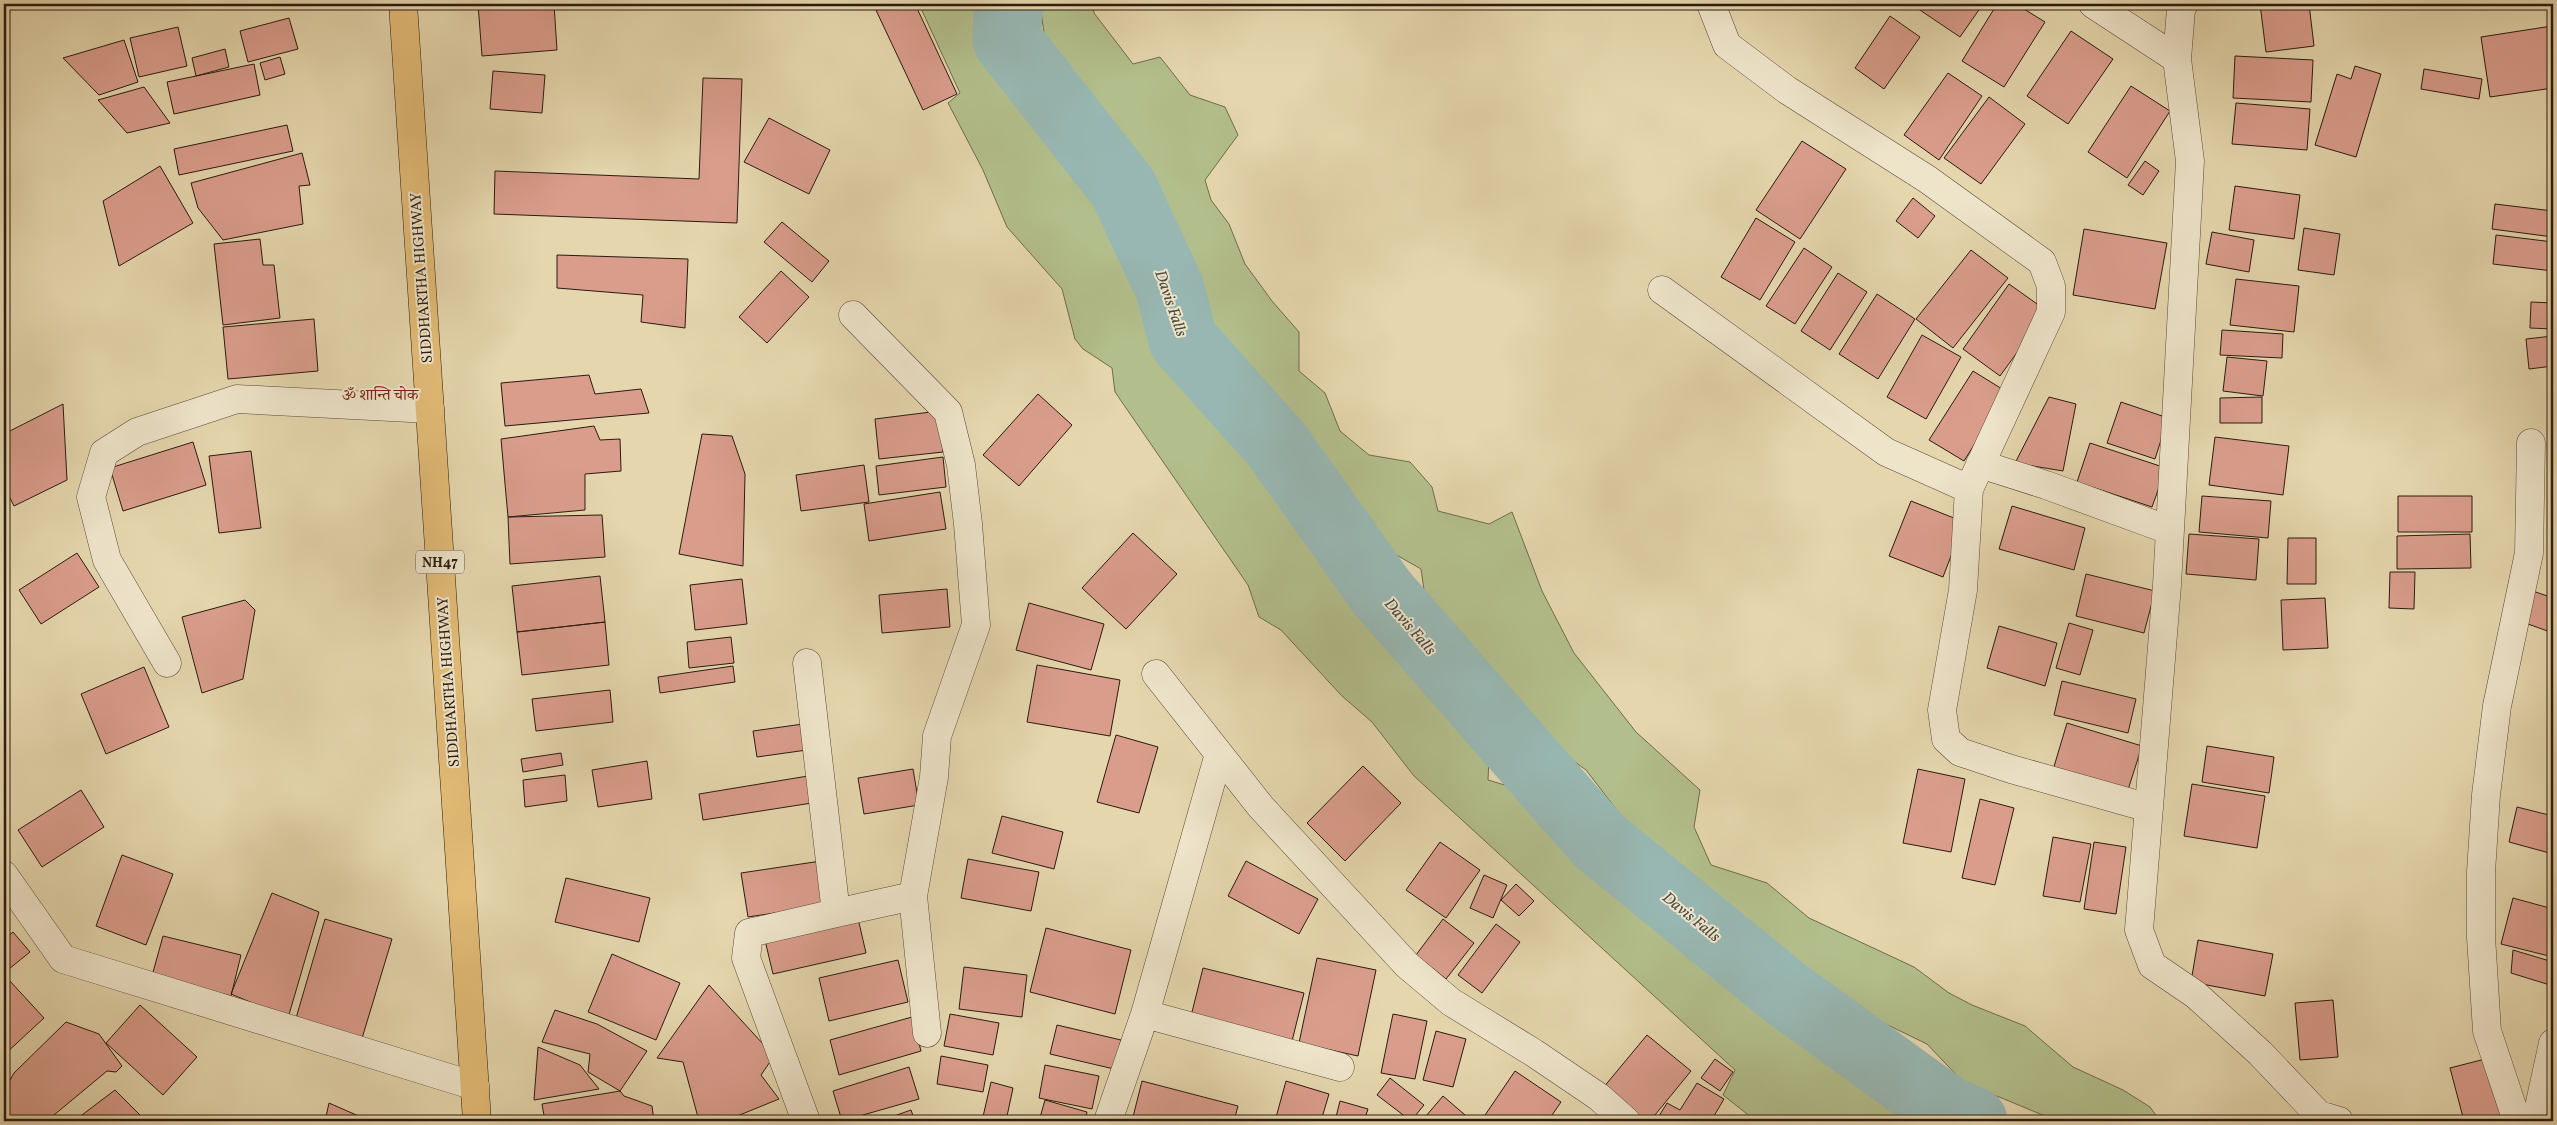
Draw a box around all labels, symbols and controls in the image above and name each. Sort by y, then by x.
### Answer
street label: SIDDHARTHA HIGHWAY [406,191,439,364]
water label: Davis Falls [1148,267,1192,340]
district label: ॐ शान्ति चोक [342,385,420,407]
road number: NH47 [416,550,464,574]
water label: Davis Falls [1379,594,1441,661]
street label: SIDDHARTHA HIGHWAY [433,595,466,768]
water label: Davis Falls [1657,887,1725,948]

